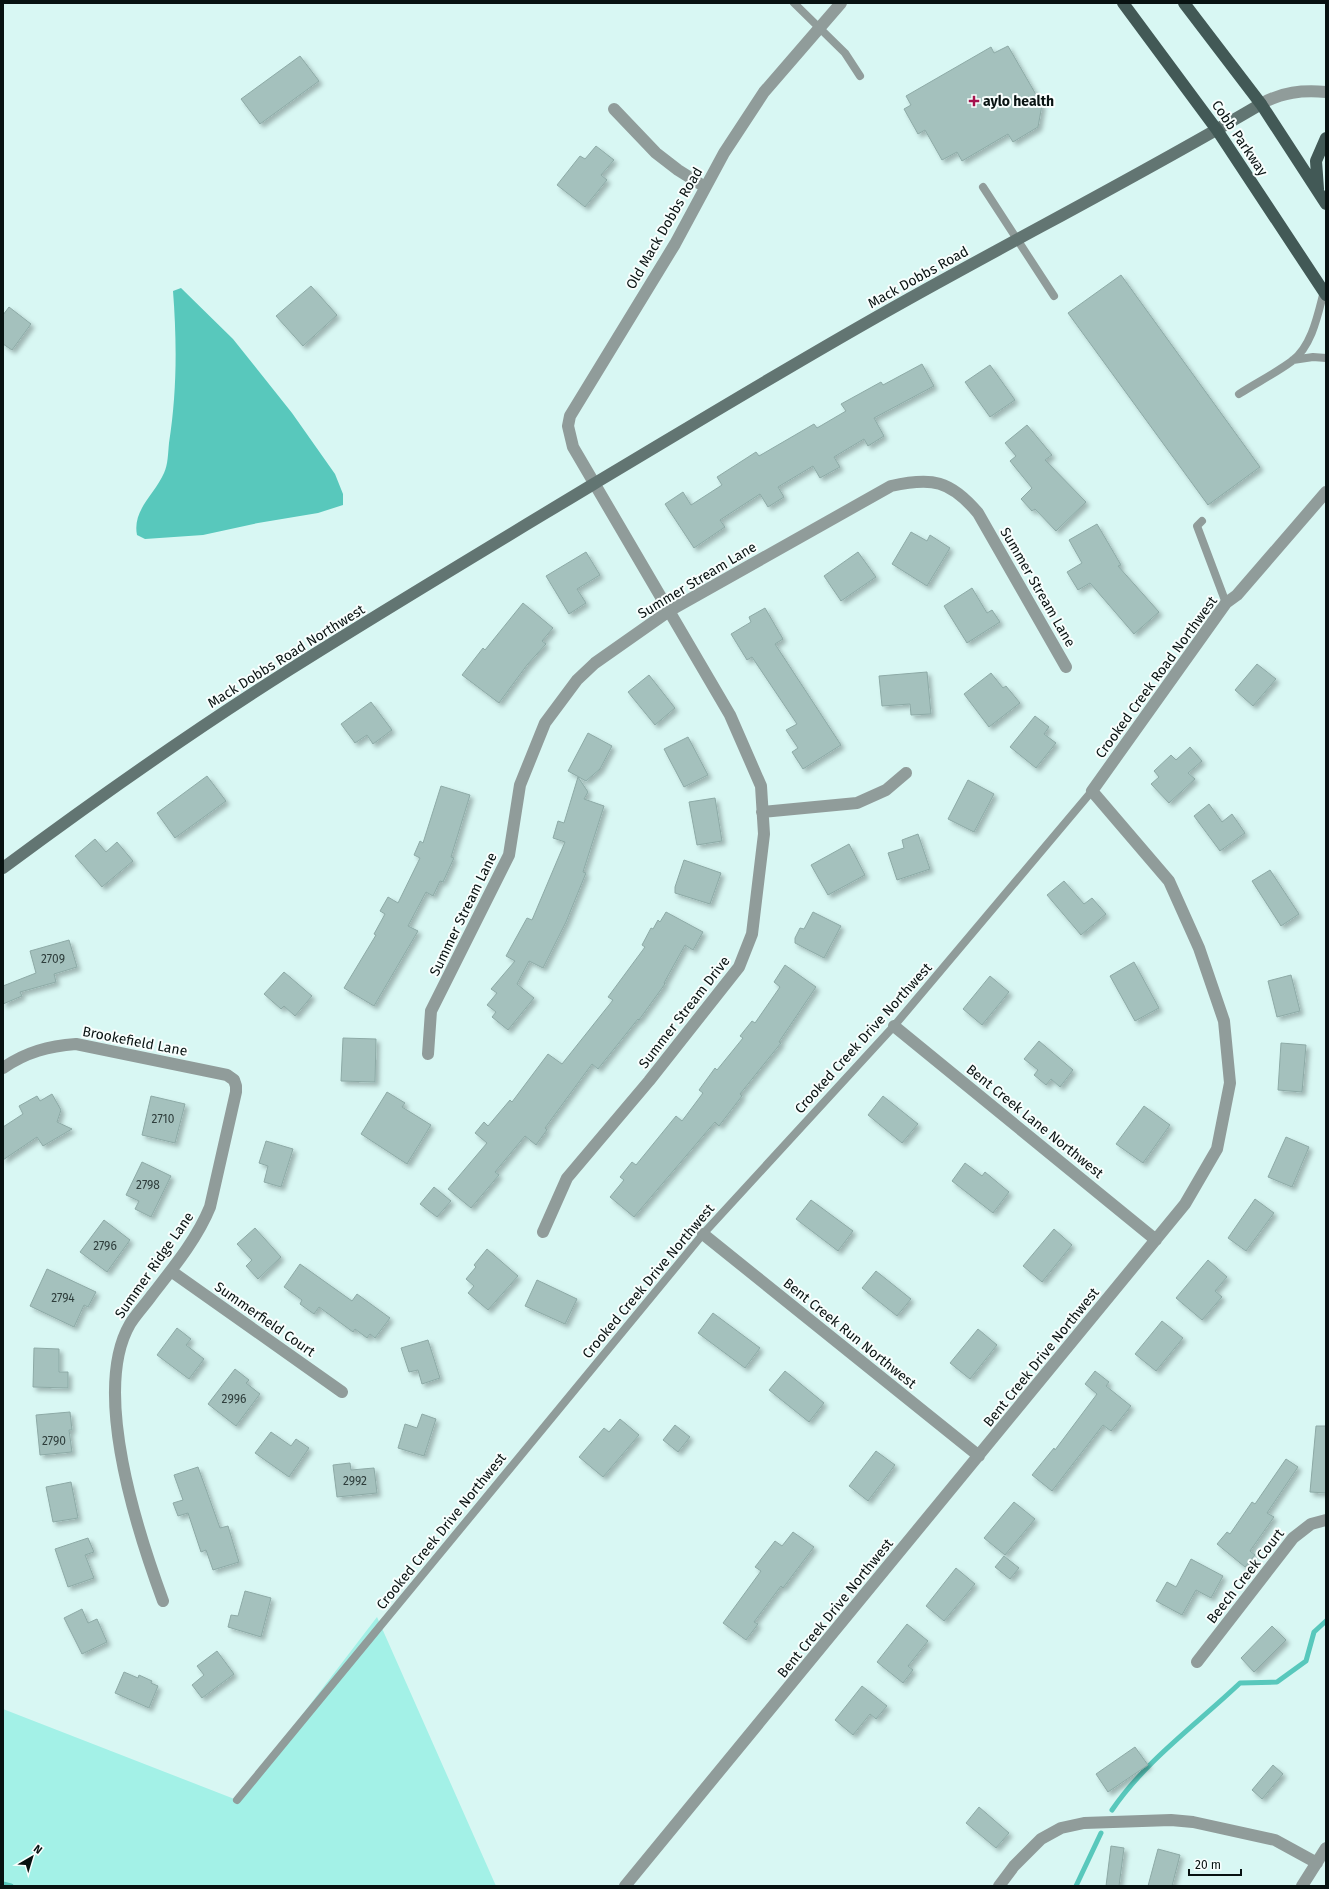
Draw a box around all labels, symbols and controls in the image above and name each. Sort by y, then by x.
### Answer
place label: aylo health [983,93,1054,110]
marker: aylo health [968,95,980,107]
street label: Cobb Parkway [1208,97,1271,180]
street label: Old Mack Dobbs Road [623,164,706,292]
street label: Mack Dobbs Road [865,243,972,312]
street label: Summer Stream Lane [996,524,1079,650]
street label: Summer Stream Lane [635,538,760,623]
street label: Crooked Creek Road Northwest [1092,592,1221,762]
street label: Mack Dobbs Road Northwest [205,601,369,712]
street label: Summer Stream Lane [426,850,501,979]
house number: 2709 [41,952,65,966]
street label: Summer Stream Drive [635,953,734,1072]
street label: Crooked Creek Drive Northwest [791,959,936,1117]
street label: Brookefield Lane [81,1023,189,1060]
street label: Bent Creek Lane Northwest [963,1061,1107,1183]
house number: 2710 [152,1112,175,1126]
house number: 2798 [136,1178,160,1192]
street label: Crooked Creek Drive Northwest [579,1200,719,1362]
street label: Summer Ridge Lane [111,1209,198,1322]
house number: 2796 [93,1239,117,1253]
street label: Bent Creek Run Northwest [780,1275,920,1393]
street label: Summerfield Court [211,1278,319,1361]
street label: Bent Creek Drive Northwest [980,1284,1103,1430]
house number: 2794 [51,1291,75,1305]
house number: 2996 [222,1392,246,1406]
house number: 2790 [42,1434,66,1448]
street label: Crooked Creek Drive Northwest [373,1449,510,1613]
house number: 2992 [343,1474,367,1488]
street label: Beech Creek Court [1203,1525,1288,1627]
street label: Bent Creek Drive Northwest [774,1535,897,1681]
north arrow [12,1837,52,1877]
text: N [31,1842,45,1857]
scale bar [1189,1851,1241,1877]
text: 20 m [1195,1858,1221,1872]

